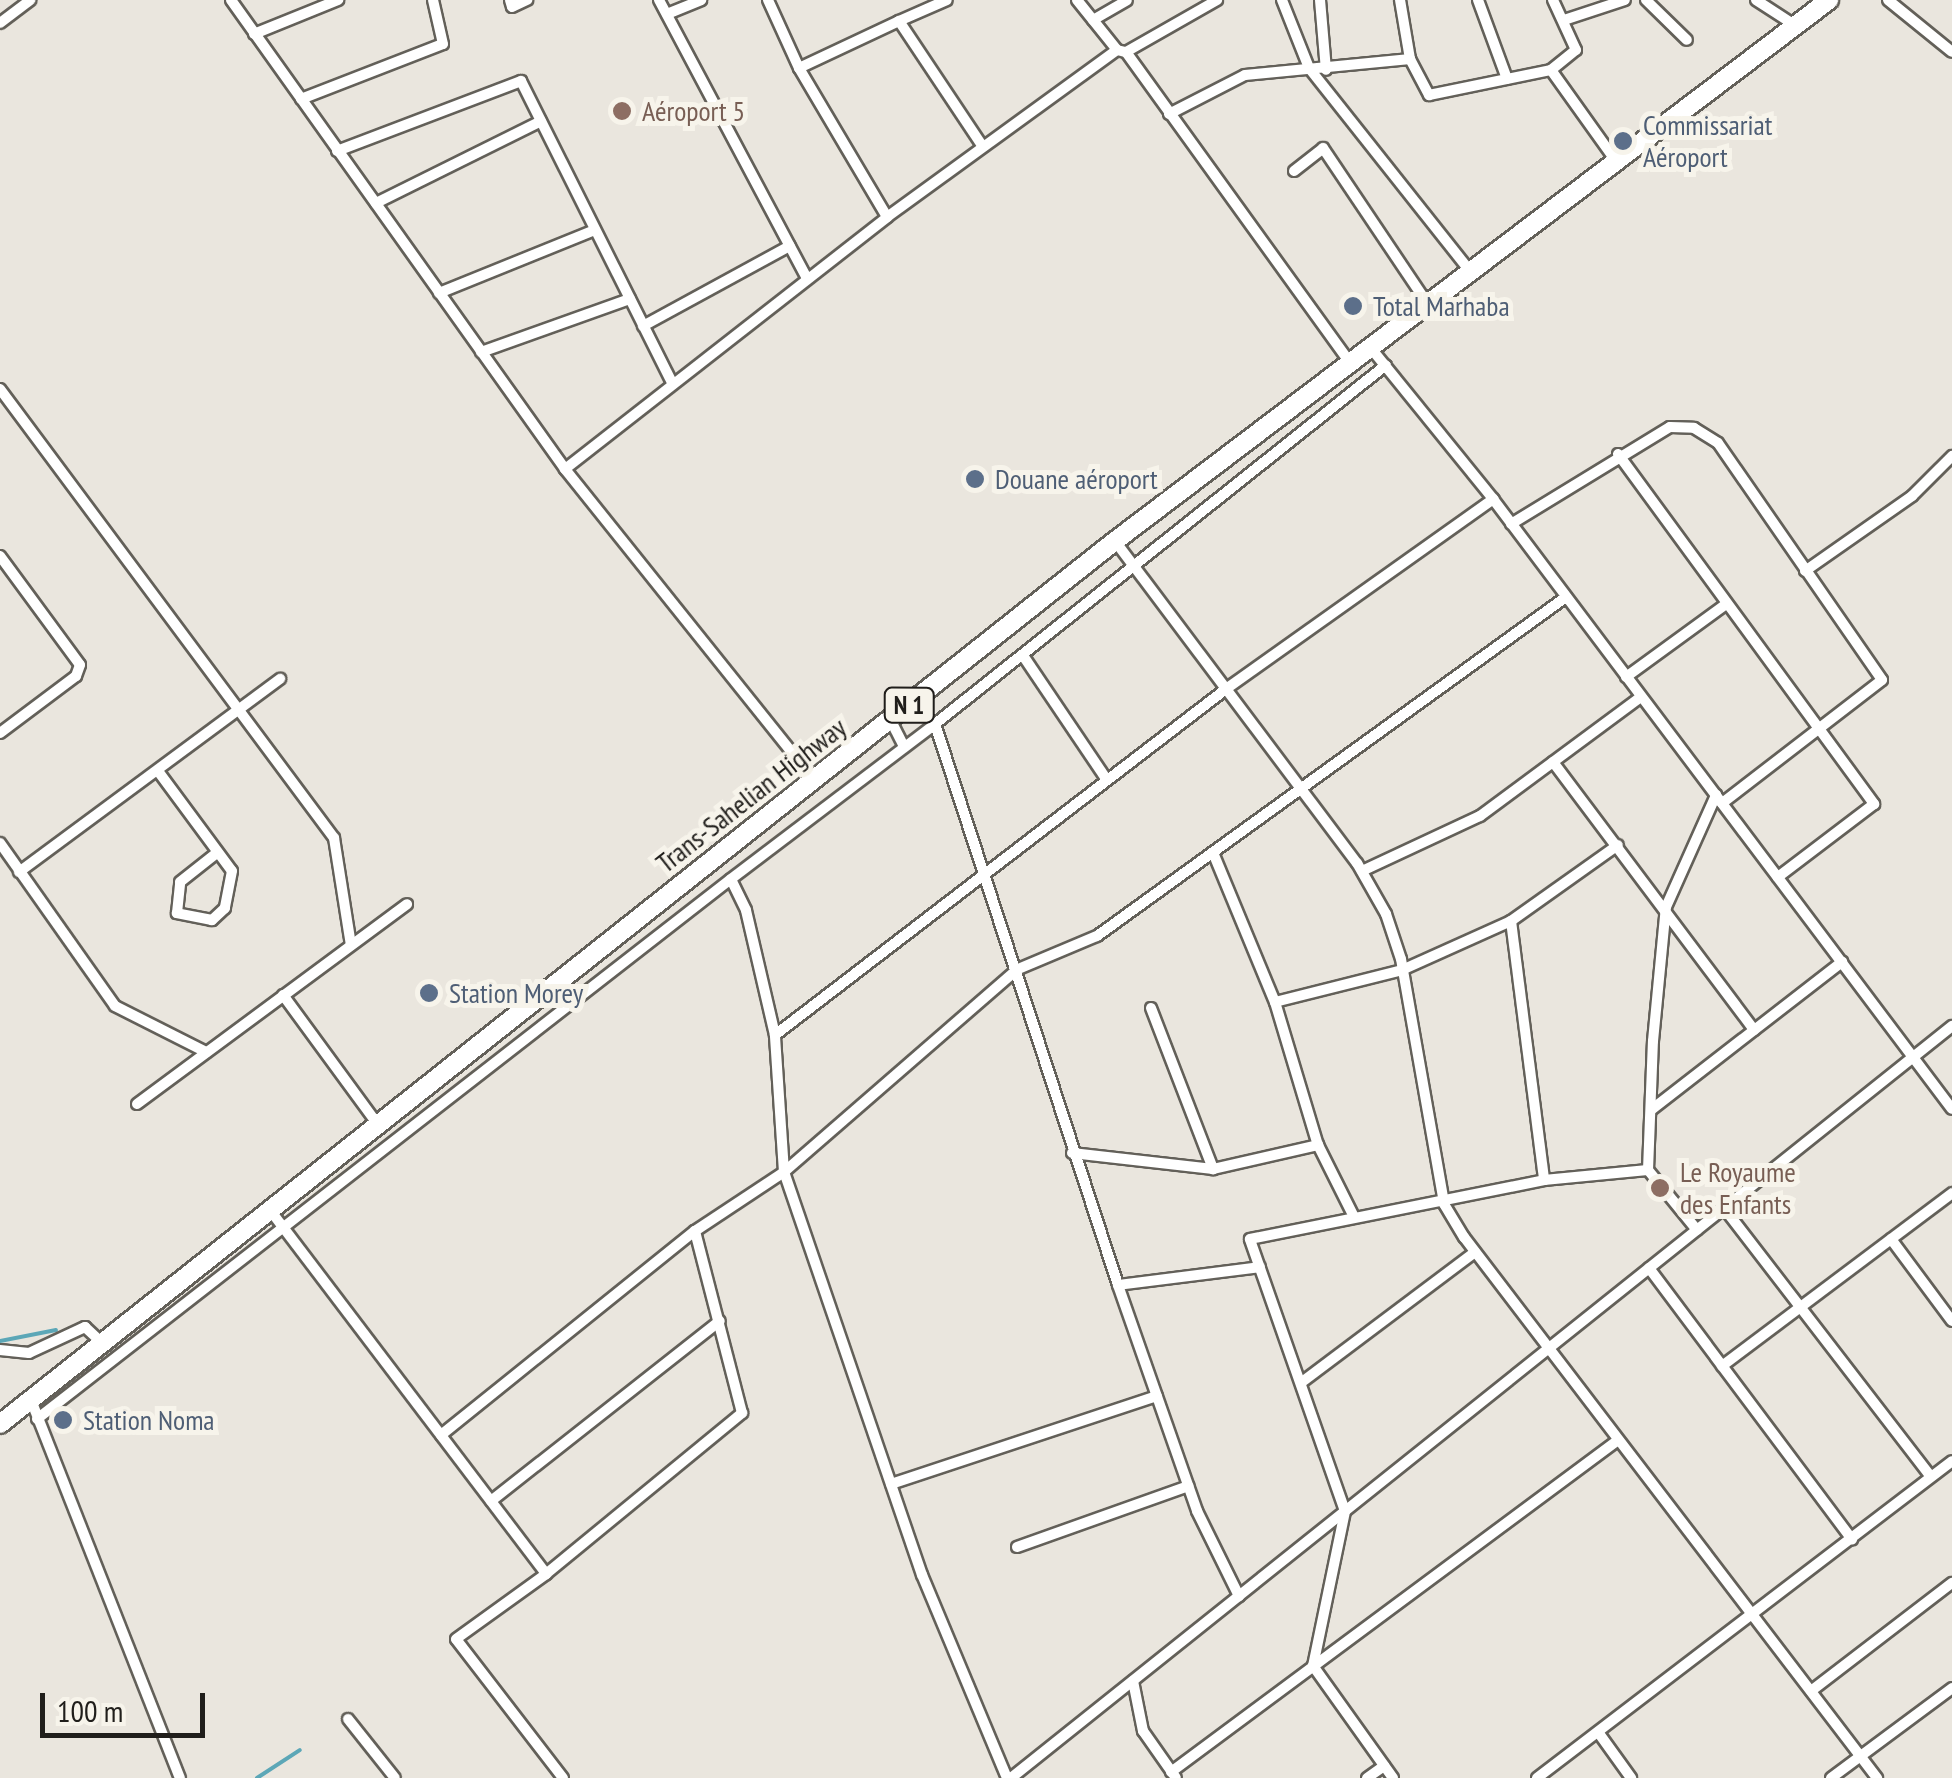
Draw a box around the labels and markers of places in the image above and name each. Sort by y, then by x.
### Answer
place label: Aéroport 5 [642,94,745,128]
marker: Aéroport 5 [611,100,633,122]
place label: Commissariat Aéroport [1643,108,1772,174]
marker: Commissariat Aéroport [1612,130,1634,152]
place label: Total Marhaba [1373,289,1510,323]
marker: Total Marhaba [1342,295,1364,317]
place label: Douane aéroport [995,462,1158,496]
marker: Douane aéroport [964,468,986,490]
place label: Station Morey [449,976,583,1010]
marker: Station Morey [418,982,440,1004]
place label: Le Royaume des Enfants [1680,1155,1796,1221]
marker: Le Royaume des Enfants [1649,1177,1671,1199]
place label: Station Noma [83,1403,215,1437]
marker: Station Noma [52,1409,74,1431]

